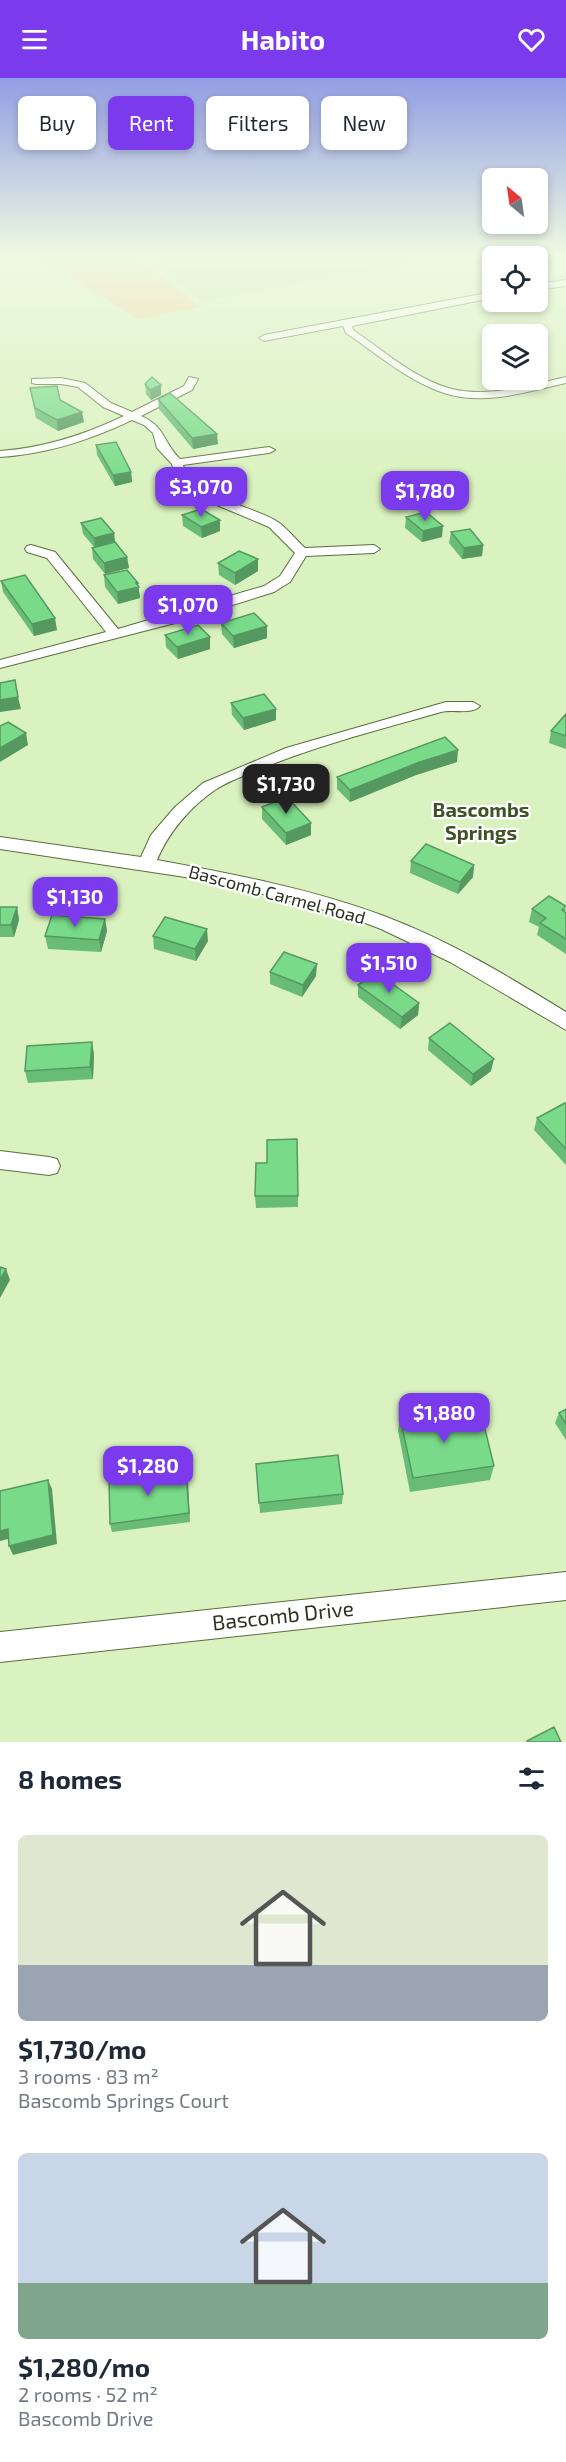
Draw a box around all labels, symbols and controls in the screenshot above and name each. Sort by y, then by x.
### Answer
icon: menu [18,23,51,56]
text: Habito [241,23,325,55]
icon: heart [515,23,548,56]
chip: Buy [18,96,96,150]
chip: Rent [108,96,194,150]
chip: Filters [206,96,309,150]
chip: New [321,96,407,150]
north arrow [482,168,548,234]
map controls [482,168,548,390]
button: locate [482,246,548,312]
button: layers [482,324,548,390]
pin: $3,070 [152,467,250,518]
pin: $1,780 [376,471,474,522]
text: $3,070 [169,474,233,498]
text: $1,780 [395,478,455,502]
pin: $1,070 [139,585,237,636]
text: $1,070 [158,592,218,616]
pin: $1,730 [237,764,335,815]
text: $1,730 [257,771,315,795]
district label: Bascombs Springs [433,797,529,844]
street label: Bascomb Carmel Road [186,860,368,928]
pin: $1,130 [26,877,124,928]
text: $1,130 [47,884,103,908]
pin: $1,510 [340,943,438,994]
text: $1,510 [360,950,418,974]
pin: $1,880 [395,1393,493,1444]
text: $1,880 [413,1400,475,1424]
pin: $1,280 [99,1446,197,1497]
text: $1,280 [117,1453,179,1477]
street label: Bascomb Drive [211,1595,355,1634]
icon: filters [515,1762,548,1795]
text: 8 homes [18,1763,122,1794]
icon: home [229,1874,337,1982]
text: $1,730/mo [18,2033,146,2064]
text: 3 rooms · 83 m² [18,2064,159,2088]
text: Bascomb Springs Court [18,2088,229,2112]
icon: home [229,2192,337,2300]
text: $1,280/mo [18,2351,150,2382]
text: 2 rooms · 52 m² [18,2382,158,2406]
text: Bascomb Drive [18,2406,153,2430]

